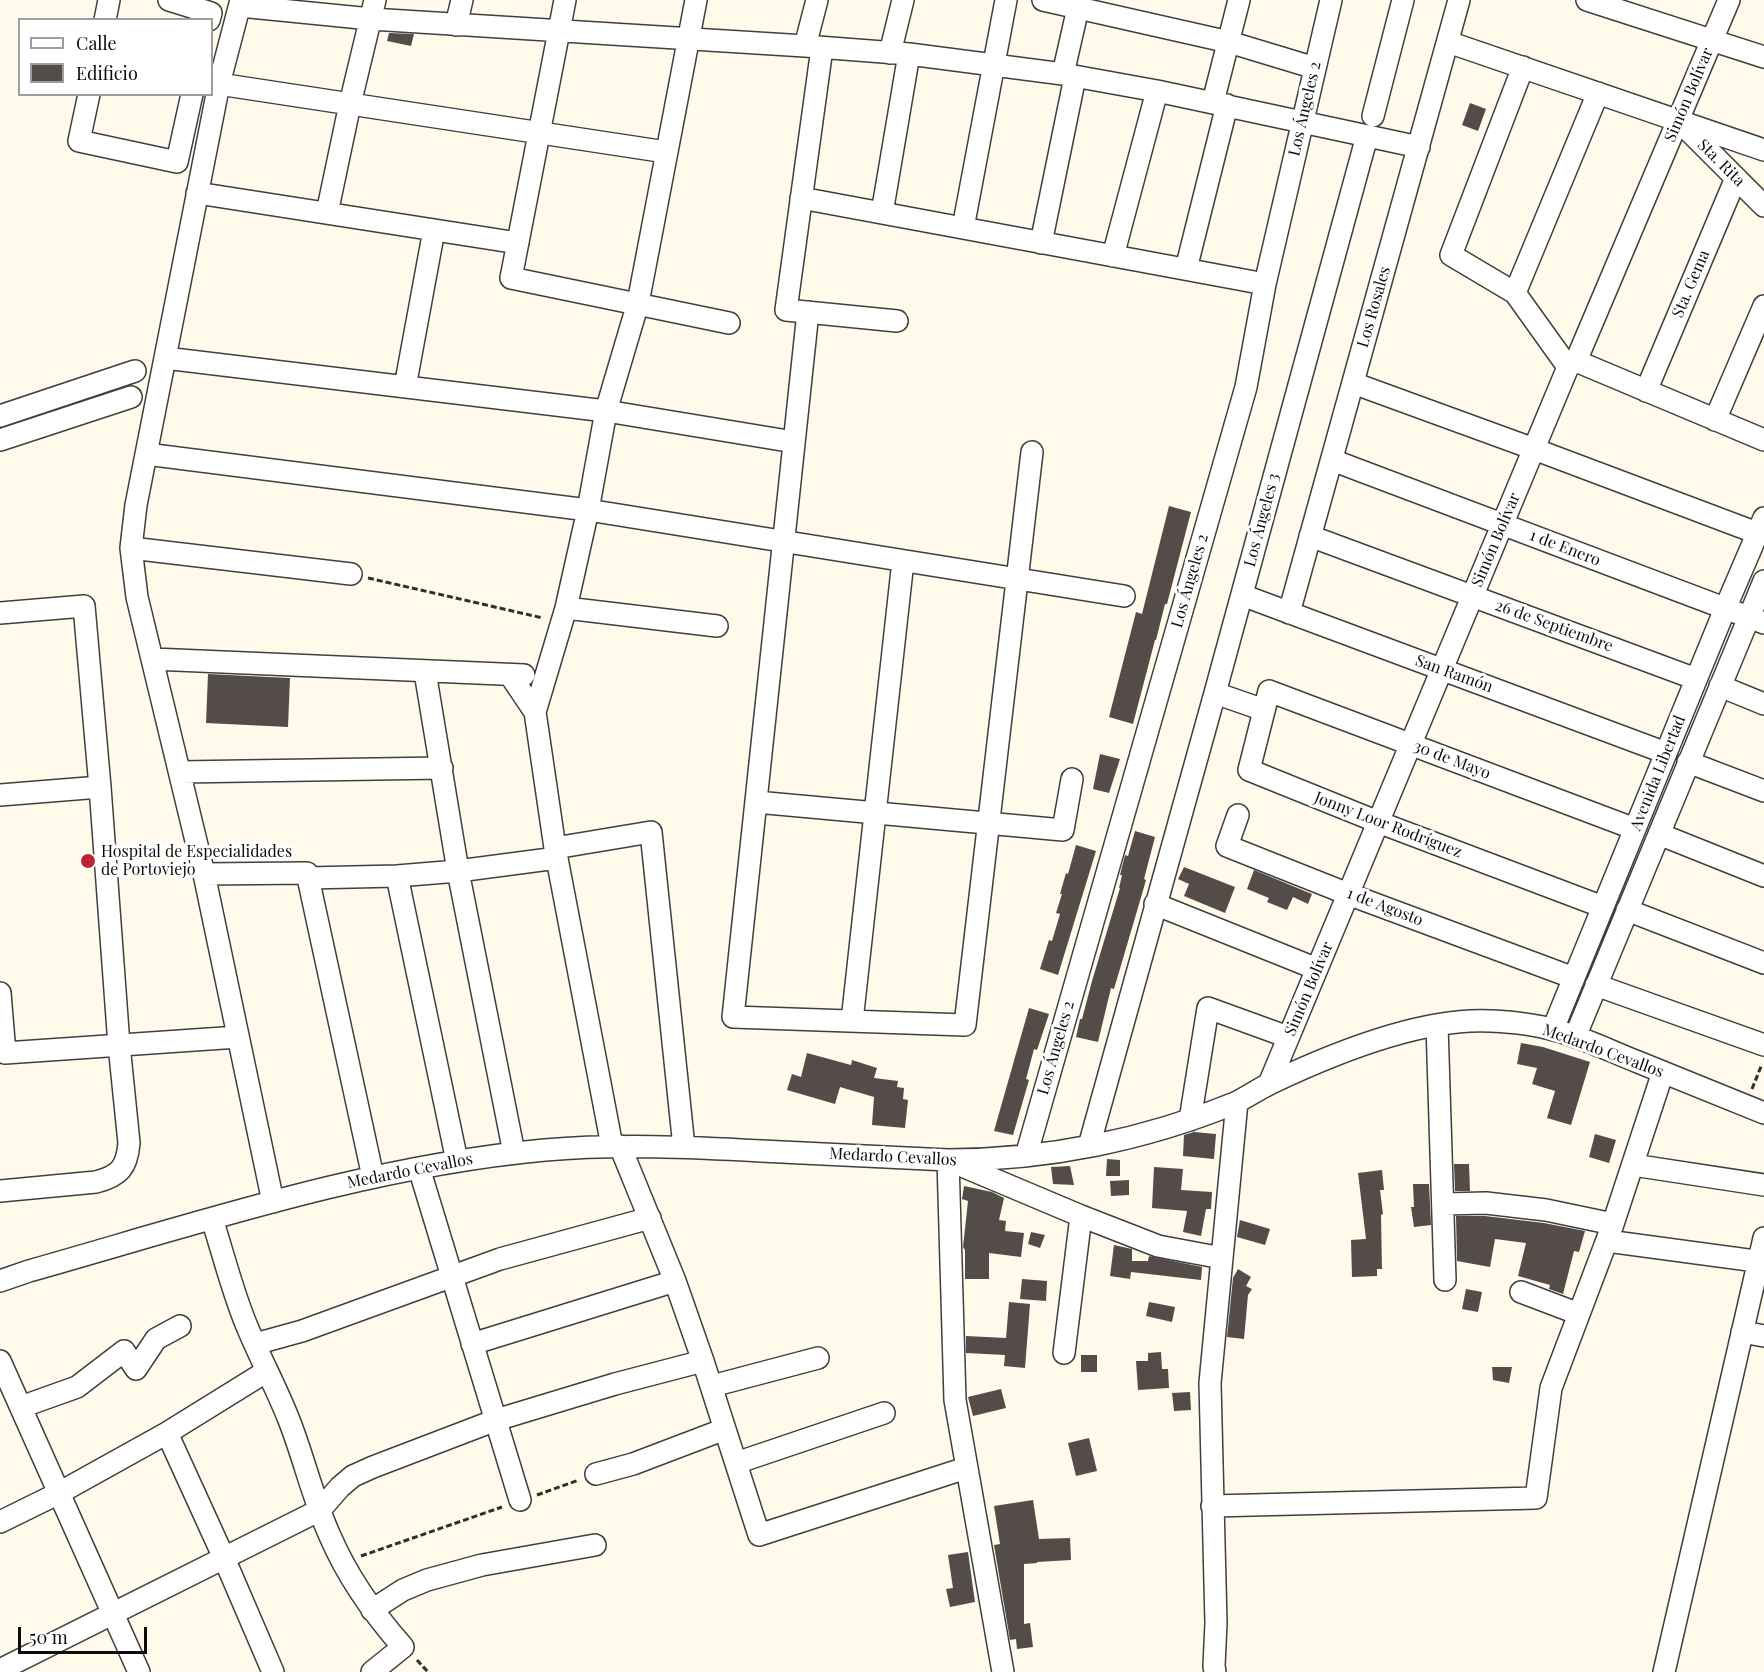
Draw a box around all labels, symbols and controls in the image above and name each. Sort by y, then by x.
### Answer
legend [18,18,213,96]
text: Calle [76,31,117,55]
street label: Simón Bolívar [1661,45,1717,145]
street label: Los Ángeles 2 [1285,60,1325,158]
text: Edificio [76,61,138,85]
street label: Sta. Rita [1693,135,1749,191]
street label: Sta. Gema [1668,247,1714,321]
street label: Los Rosales [1353,264,1395,350]
street label: Los Ángeles 3 [1240,471,1284,569]
street label: Simón Bolívar [1468,490,1524,590]
street label: 1 de Enero [1527,526,1603,570]
street label: Los Ángeles 2 [1167,532,1213,630]
street label: 26 de Septiembre [1493,596,1615,656]
street label: San Ramón [1413,651,1495,697]
street label: Avenida Libertad [1626,713,1690,833]
street label: 30 de Mayo [1411,737,1493,783]
street label: Jonny Loor Rodríguez [1312,788,1464,862]
place label: Hospital de Especialidades de Portoviejo [101,842,292,880]
marker: Hospital de Especialidades de Portoviejo [79,852,97,870]
street label: 1 de Agosto [1344,884,1426,930]
street label: Simón Bolívar [1281,939,1337,1039]
street label: Los Ángeles 2 [1033,999,1079,1097]
street label: Medardo Cevallos [1540,1020,1666,1082]
street label: Medardo Cevallos [829,1144,957,1170]
street label: Medardo Cevallos [346,1149,474,1193]
scale bar [21,1615,150,1653]
text: 50 m [29,1625,68,1649]

